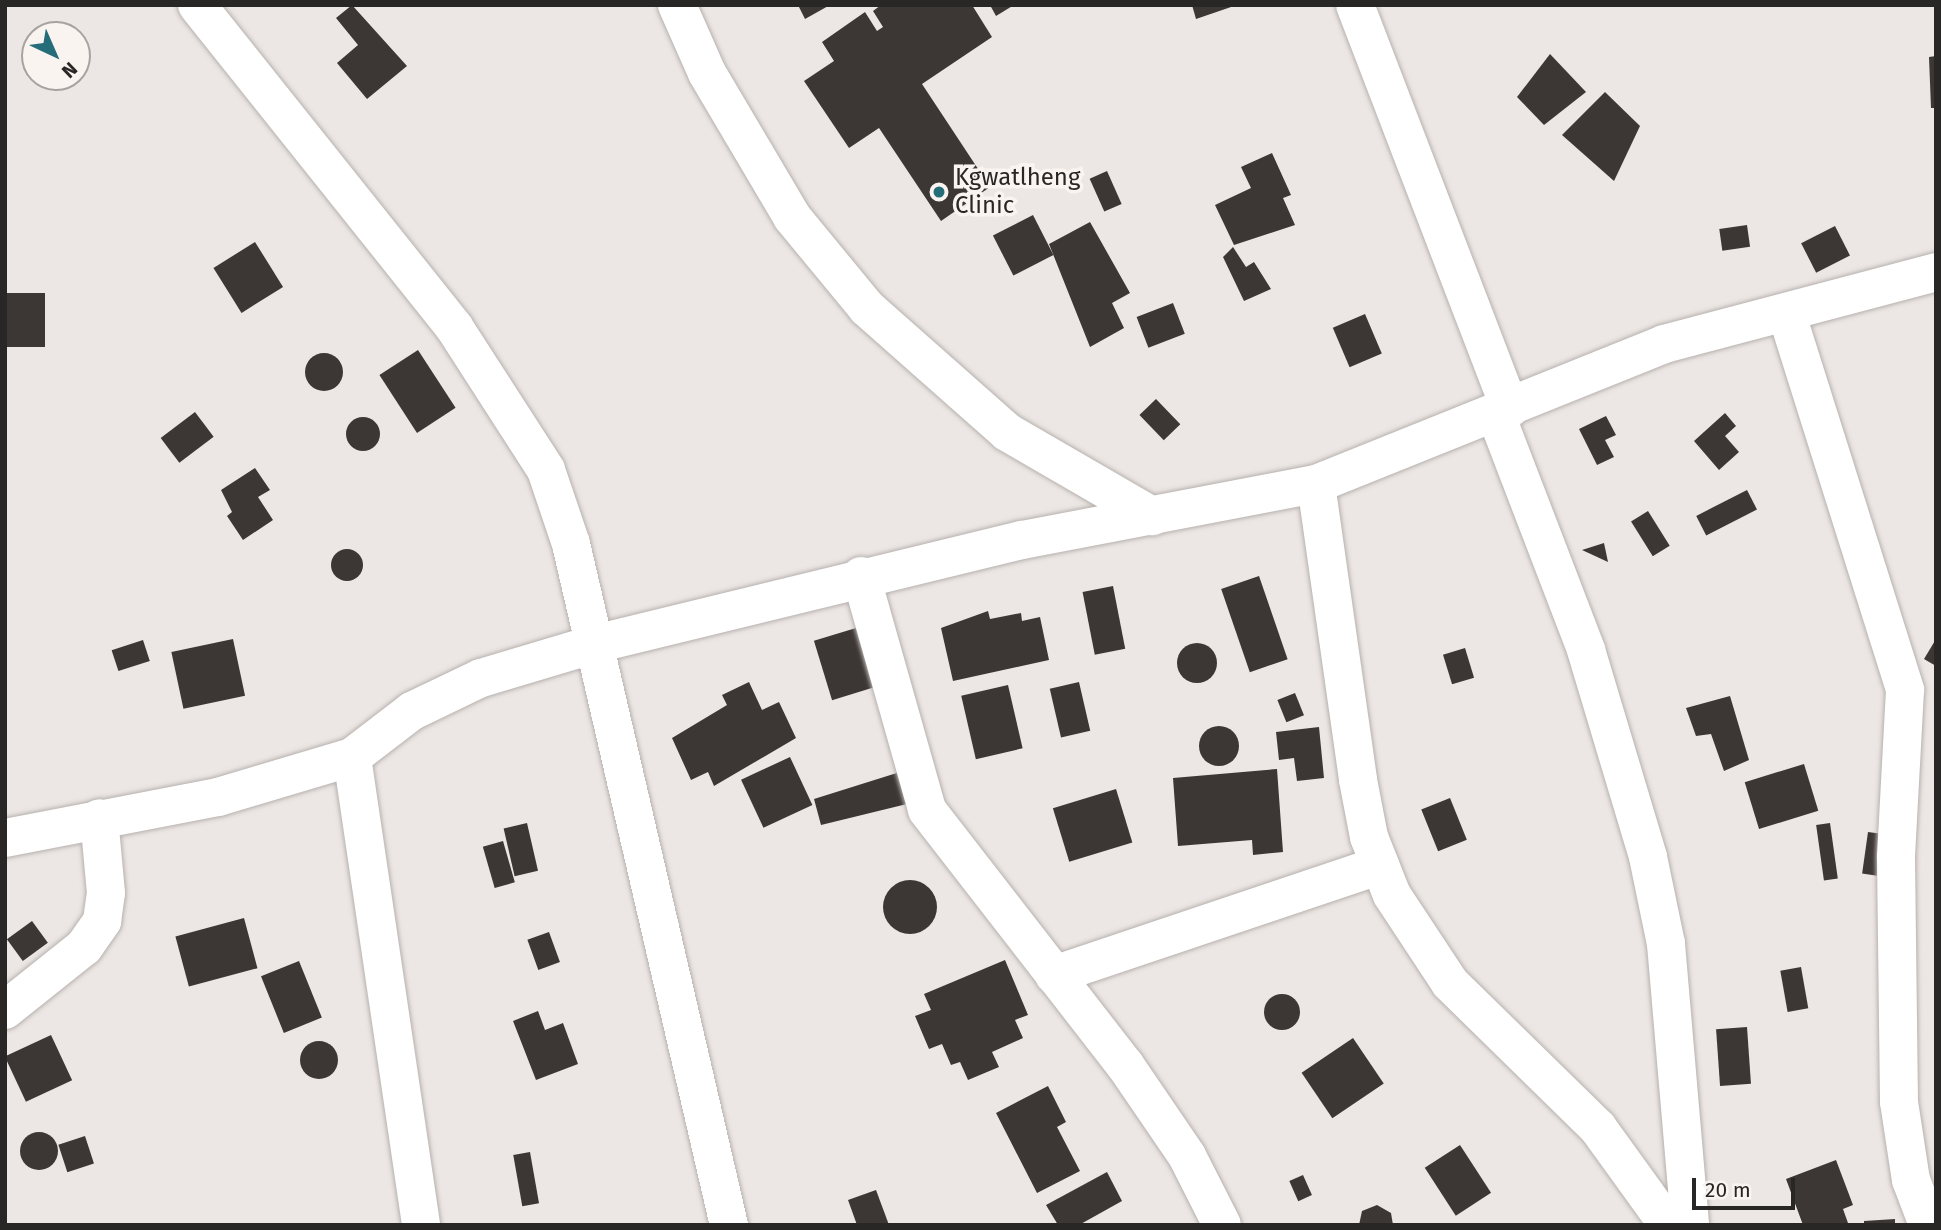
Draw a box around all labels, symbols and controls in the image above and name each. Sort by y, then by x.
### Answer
north arrow [21,21,91,91]
text: N [57,57,82,83]
place label: Kgwatlheng Clinic [955,164,1080,220]
marker: Kgwatlheng Clinic [929,182,949,202]
scale bar [1696,1164,1799,1208]
text: 20 m [1705,1177,1751,1203]

